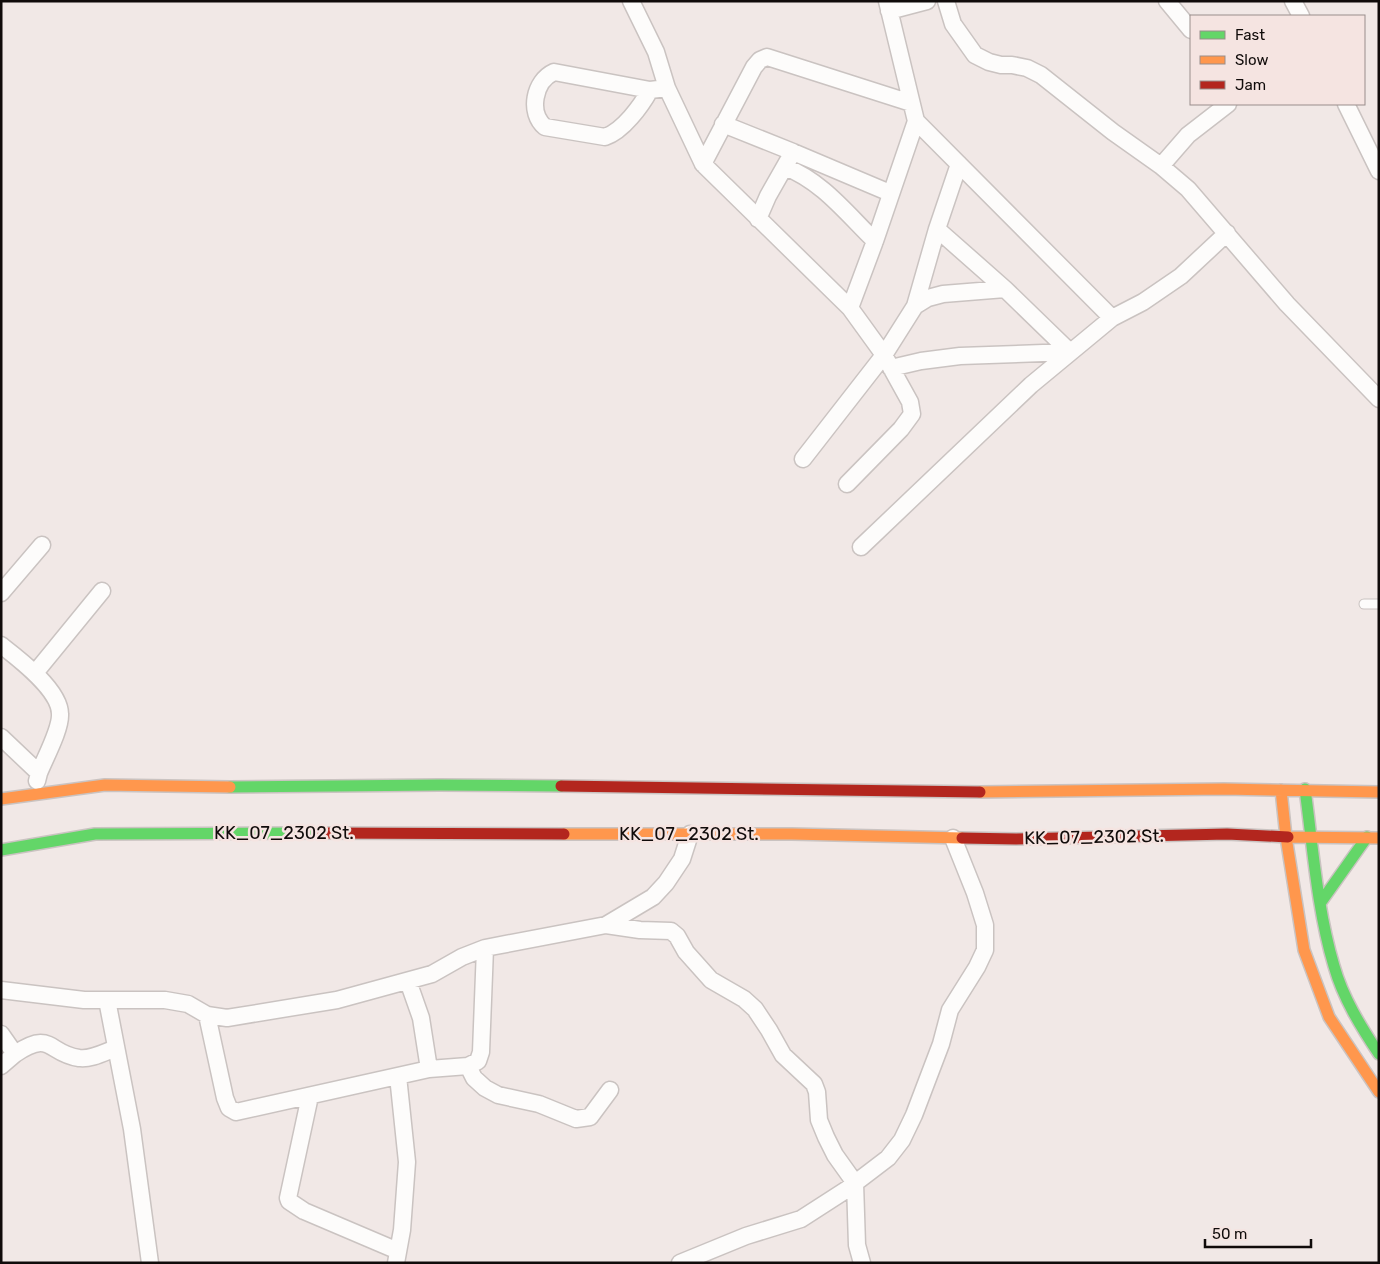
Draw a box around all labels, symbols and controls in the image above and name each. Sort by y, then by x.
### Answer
legend [1190,15,1365,105]
text: Fast [1235,26,1265,44]
text: Slow [1235,51,1268,69]
text: Jam [1235,76,1266,94]
street label: KK_07_2302 St. [214,822,354,844]
street label: KK_07_2302 St. [619,823,759,845]
street label: KK_07_2302 St. [1024,825,1164,849]
scale bar [1205,1216,1311,1248]
text: 50 m [1212,1225,1247,1243]

